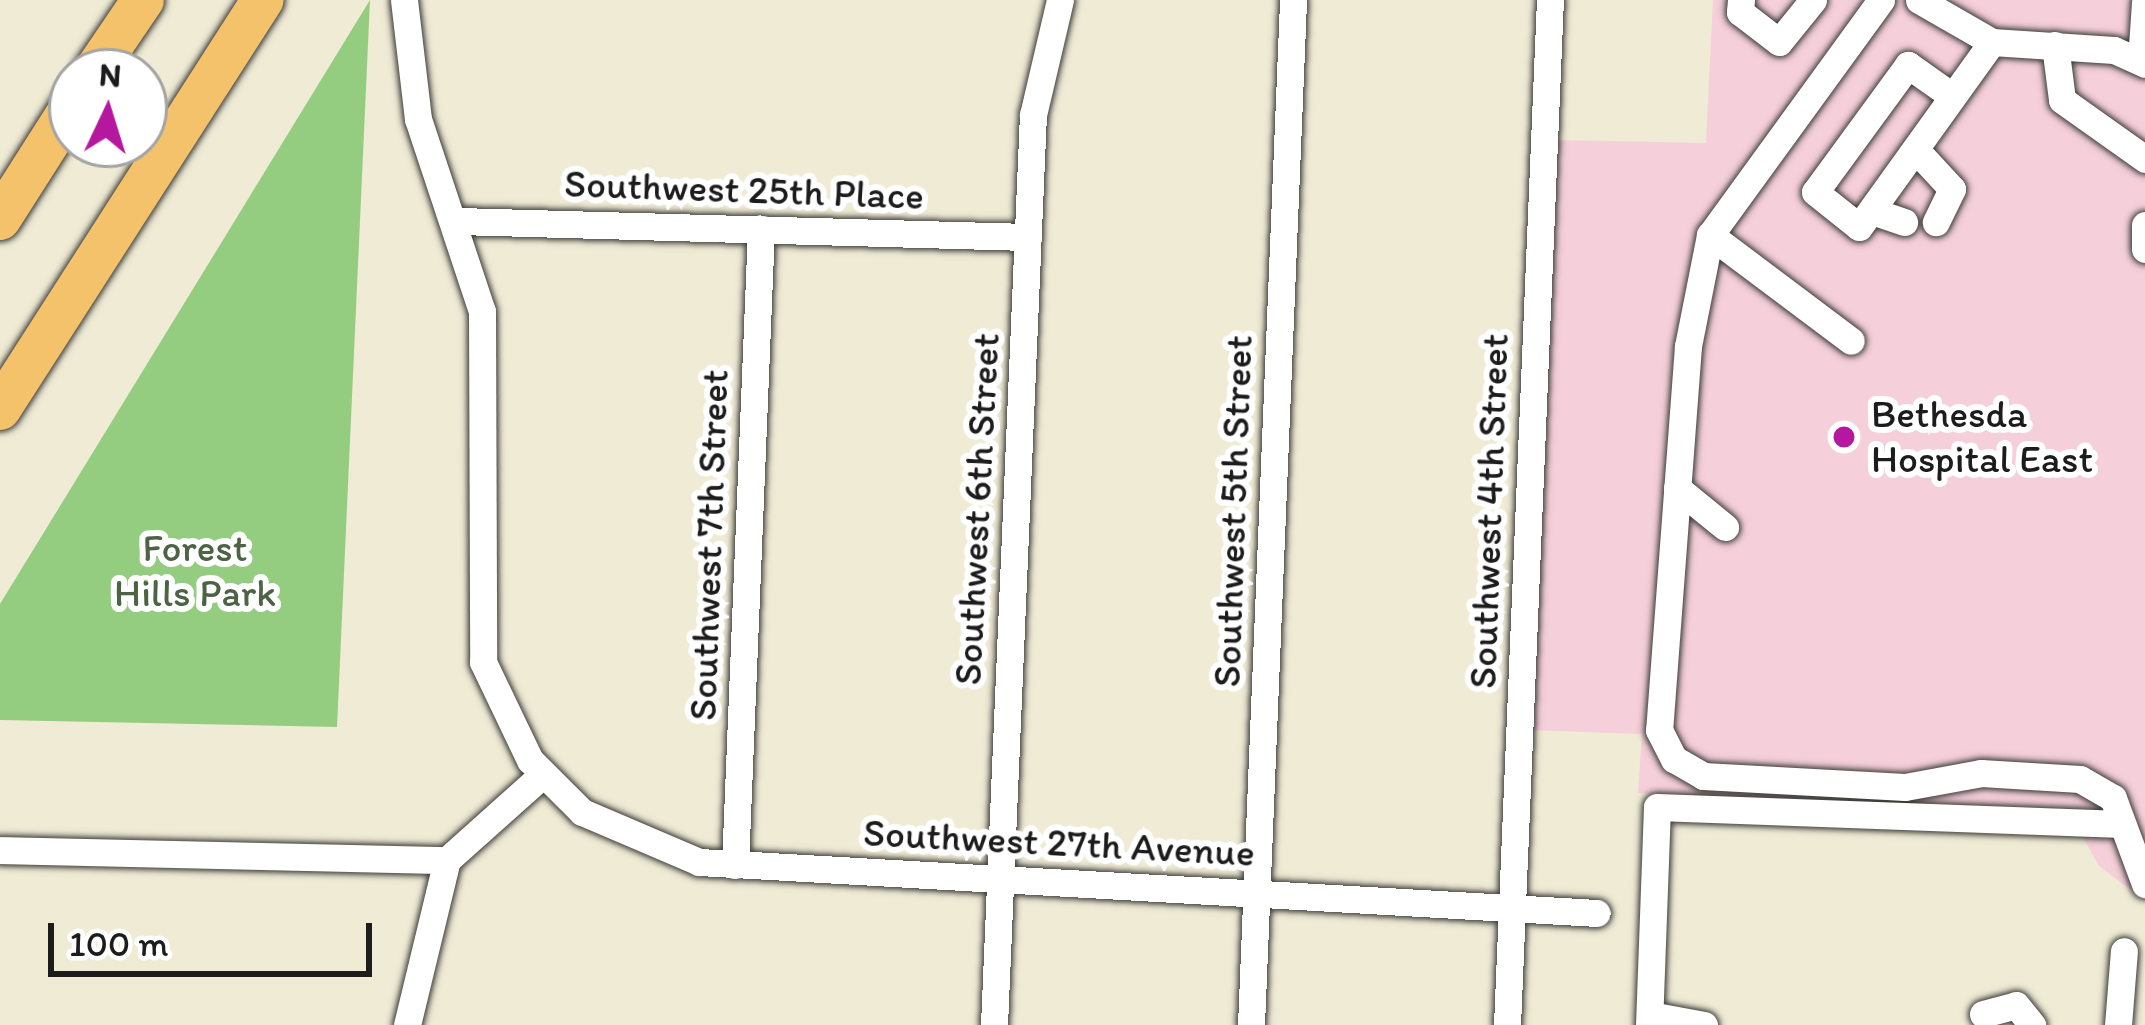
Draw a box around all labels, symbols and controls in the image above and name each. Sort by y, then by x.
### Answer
north arrow [48,48,168,168]
text: N [98,54,123,95]
street label: Southwest 25th Place [564,160,924,220]
street label: Southwest 6th Street [944,333,1010,685]
street label: Southwest 4th Street [1459,333,1519,689]
street label: Southwest 5th Street [1203,335,1263,687]
street label: Southwest 7th Street [680,369,738,721]
place label: Bethesda Hospital East [1871,392,2093,483]
marker: Bethesda Hospital East [1828,421,1860,453]
park label: Forest Hills Park [114,526,276,617]
street label: Southwest 27th Avenue [864,809,1254,877]
scale bar [54,899,378,973]
text: 100 m [69,922,168,965]

